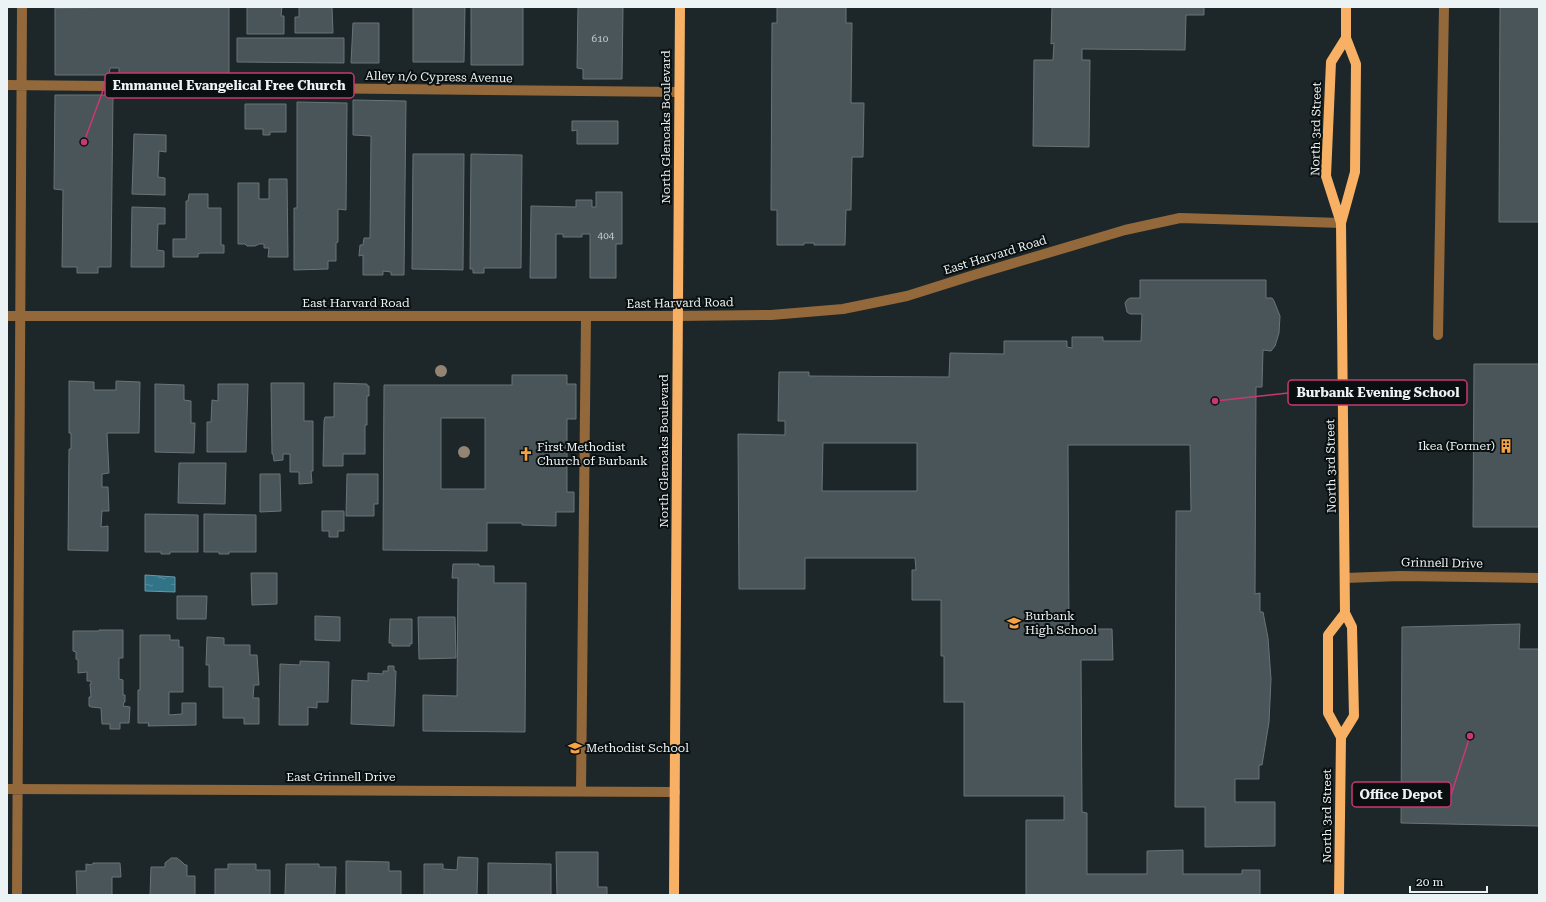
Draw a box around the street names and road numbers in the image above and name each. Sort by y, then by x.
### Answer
street label: North Glenoaks Boulevard [659,50,673,204]
street label: Alley n/o Cypress Avenue [365,69,513,85]
street label: North 3rd Street [1308,81,1324,176]
street label: East Harvard Road [942,233,1049,277]
street label: East Harvard Road [626,295,734,311]
street label: East Harvard Road [302,296,410,310]
street label: North Glenoaks Boulevard [657,374,671,528]
street label: North 3rd Street [1323,418,1339,513]
street label: Grinnell Drive [1401,555,1483,571]
street label: North 3rd Street [1320,769,1334,863]
street label: East Grinnell Drive [286,770,396,784]

